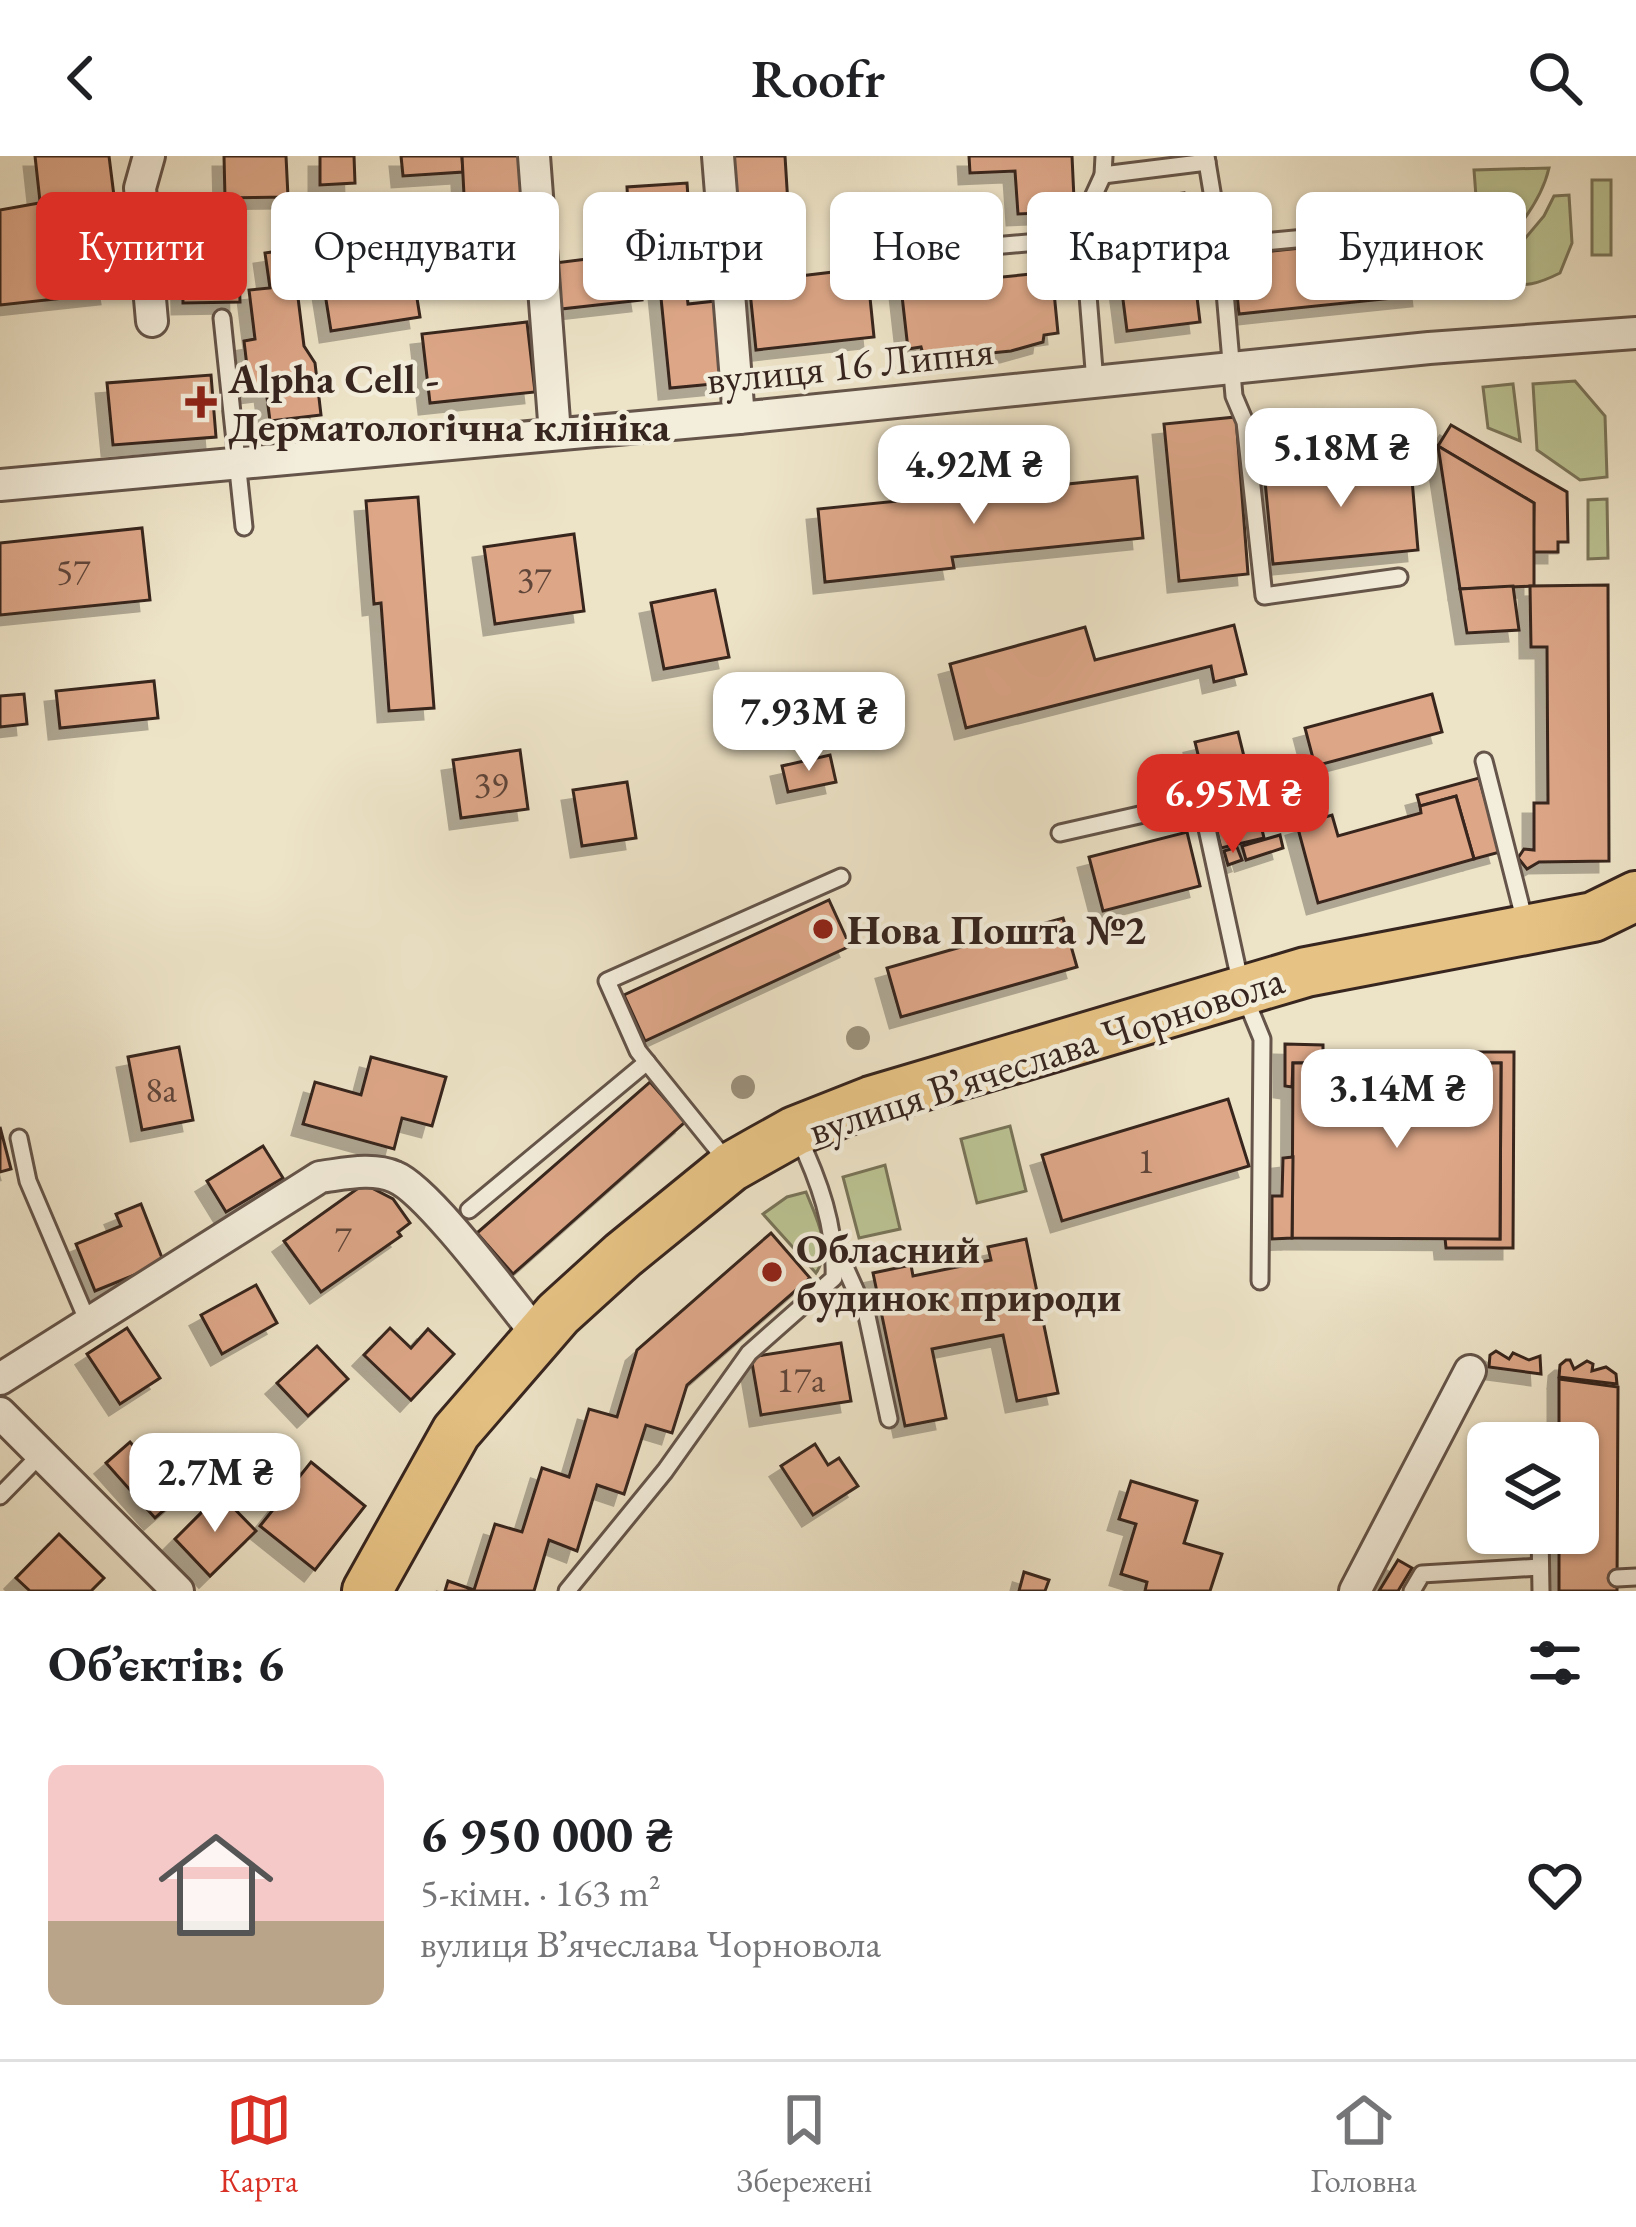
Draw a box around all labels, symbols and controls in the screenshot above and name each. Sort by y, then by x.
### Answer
text: Roofr [751,43,885,113]
icon: back [48,45,114,111]
icon: search [1522,45,1588,111]
chip: Купити [36,192,247,300]
chip: Орендувати [271,192,559,300]
chip: Фільтри [583,192,806,300]
chip: Нове [830,192,1003,300]
chip: Квартира [1027,192,1272,300]
chip: Будинок [1296,192,1526,300]
street label: вулиця 16 Липня [704,322,996,407]
place label: Alpha Cell - Дерматологічна клініка [227,351,671,454]
marker: Alpha Cell - Дерматологічна клініка [185,386,217,418]
pin: 5.18M ₴ [1230,408,1452,510]
text: 5.18M ₴ [1272,421,1410,472]
pin: 4.92M ₴ [863,425,1085,527]
text: 4.92M ₴ [905,438,1043,489]
house number: 57 [56,548,91,595]
house number: 37 [517,556,552,603]
pin: 7.93M ₴ [698,672,920,774]
text: 7.93M ₴ [740,685,878,736]
pin: 6.95M ₴ [1122,754,1344,856]
house number: 39 [474,761,508,808]
text: 6.95M ₴ [1164,767,1302,818]
place label: Нова Пошта №2 [847,902,1146,957]
marker: Нова Пошта №2 [810,916,836,942]
street label: вулиця Вʼячеслава Чорновола [802,952,1291,1157]
pin: 3.14M ₴ [1286,1049,1508,1151]
text: 3.14M ₴ [1328,1062,1466,1113]
house number: 8а [145,1066,177,1113]
house number: 1 [1137,1137,1155,1184]
house number: 7 [334,1215,352,1262]
place label: Обласний будинок природи [796,1221,1121,1324]
marker: Обласний будинок природи [759,1259,785,1285]
house number: 17а [777,1356,826,1403]
map controls [1467,1422,1599,1554]
button: layers [1467,1422,1599,1554]
pin: 2.7M ₴ [117,1433,313,1535]
text: 2.7M ₴ [156,1446,274,1497]
text: Об’єктів: 6 [48,1630,284,1696]
icon: filters [1522,1630,1588,1696]
text: 6 950 000 ₴ [420,1801,673,1867]
icon: home [144,1813,288,1957]
icon: heart [1522,1852,1588,1918]
text: 5-кімн. · 163 m² [420,1867,661,1918]
text: вулиця Вʼячеслава Чорновола [420,1918,881,1969]
tab: Карта [219,2087,298,2202]
tab: Збережені [737,2087,872,2202]
tab: Головна [1311,2087,1417,2202]

